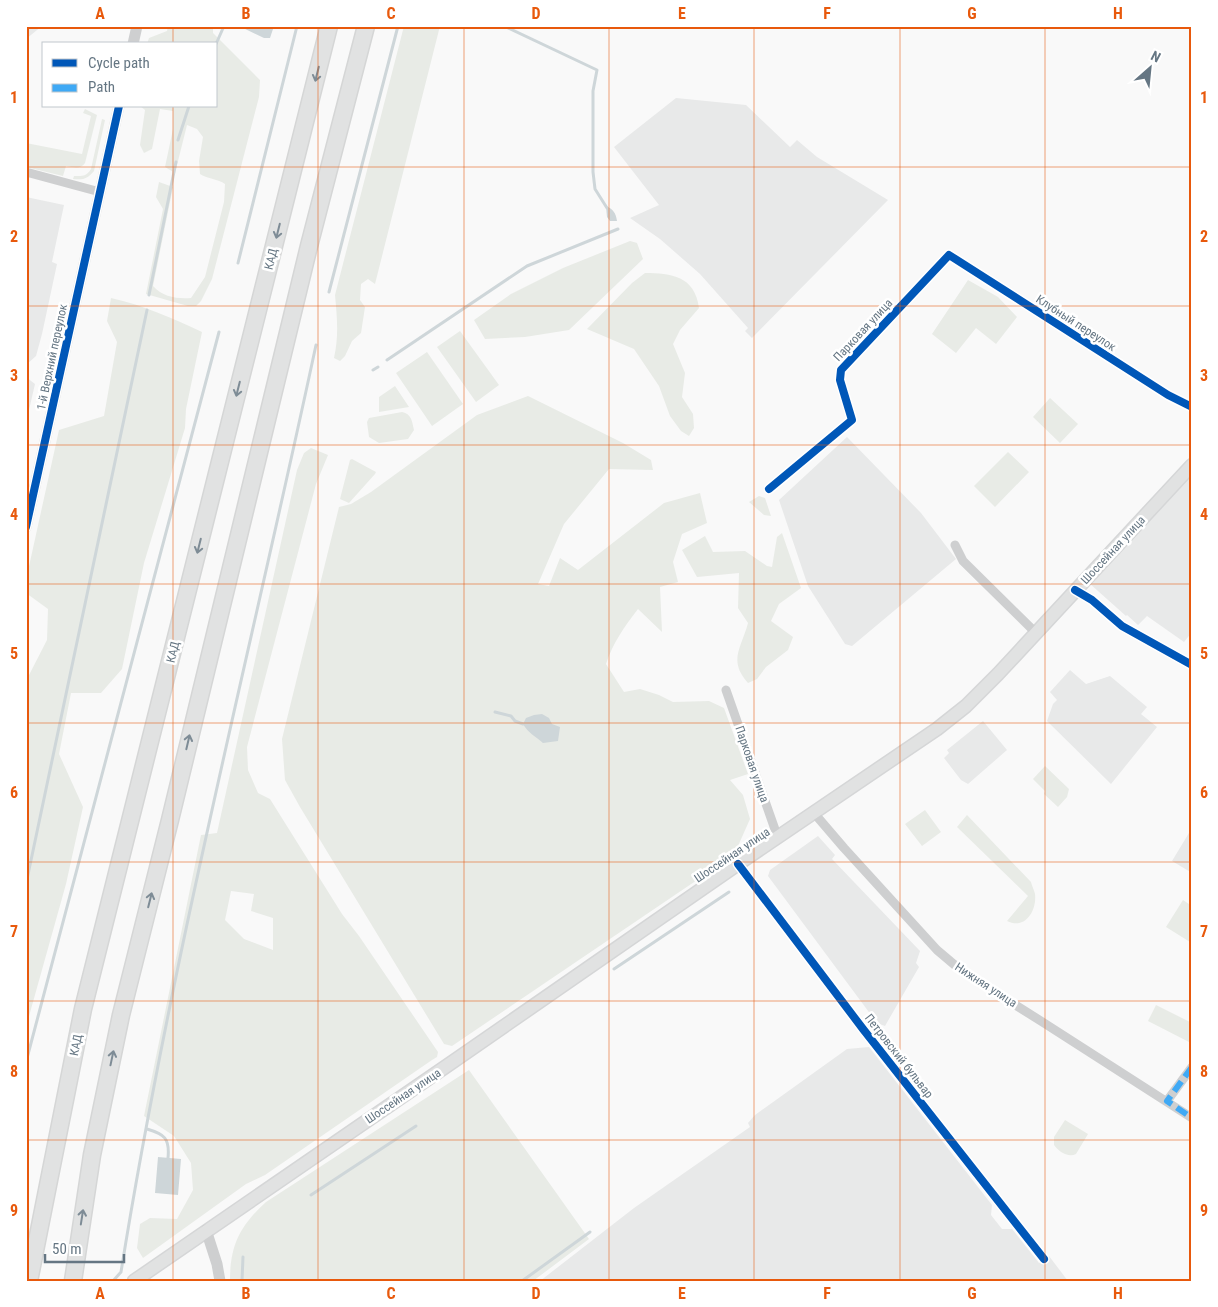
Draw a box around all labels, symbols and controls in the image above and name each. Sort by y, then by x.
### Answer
text: A [95,4,105,23]
text: B [242,4,251,23]
text: C [386,4,396,23]
text: D [531,4,541,23]
text: E [678,4,686,23]
text: F [823,4,831,23]
text: G [967,4,977,23]
text: H [1113,4,1123,23]
legend [42,42,218,108]
north arrow [1126,42,1176,92]
text: N [1148,47,1163,65]
text: Cycle path [88,54,150,72]
one-way arrow [312,65,322,81]
text: Path [88,78,115,96]
text: 1 [10,88,18,107]
text: 1 [1200,88,1208,107]
one-way arrow [273,223,282,239]
text: 2 [10,227,18,246]
text: 2 [1200,227,1208,246]
street label: КАД [262,247,280,271]
street label: Клубный переулок [1033,292,1119,354]
street label: Парковая улица [831,296,896,364]
street label: 1-й Верхний переулок [34,303,70,411]
text: 3 [10,366,18,385]
text: 3 [1200,366,1208,385]
one-way arrow [233,380,242,396]
text: 4 [10,505,18,524]
text: 4 [1200,505,1208,524]
street label: Шоссейная улица [1078,513,1148,587]
one-way arrow [194,538,203,554]
street label: КАД [164,640,182,664]
text: 5 [10,644,18,663]
text: 5 [1200,644,1208,663]
street label: Парковая улица [732,724,772,804]
one-way arrow [184,734,193,750]
text: 6 [10,783,18,802]
text: 6 [1200,783,1208,802]
street label: Шоссейная улица [692,824,773,885]
one-way arrow [146,892,155,908]
text: 7 [10,922,18,941]
text: 7 [1200,922,1208,941]
street label: Нижняя улица [952,960,1020,1010]
street label: Петровский бульвар [862,1011,936,1101]
street label: КАД [67,1033,85,1057]
one-way arrow [108,1050,117,1066]
text: 8 [10,1062,18,1081]
text: 8 [1200,1062,1208,1081]
street label: Шоссейная улица [363,1065,444,1126]
text: 9 [10,1201,18,1220]
text: 9 [1200,1201,1208,1220]
one-way arrow [78,1210,88,1226]
scale bar [45,1232,124,1264]
text: 50 m [52,1240,82,1258]
text: A [95,1284,105,1303]
text: B [242,1284,251,1303]
text: C [386,1284,396,1303]
text: D [531,1284,541,1303]
text: E [678,1284,686,1303]
text: F [823,1284,831,1303]
text: G [967,1284,977,1303]
text: H [1113,1284,1123,1303]

